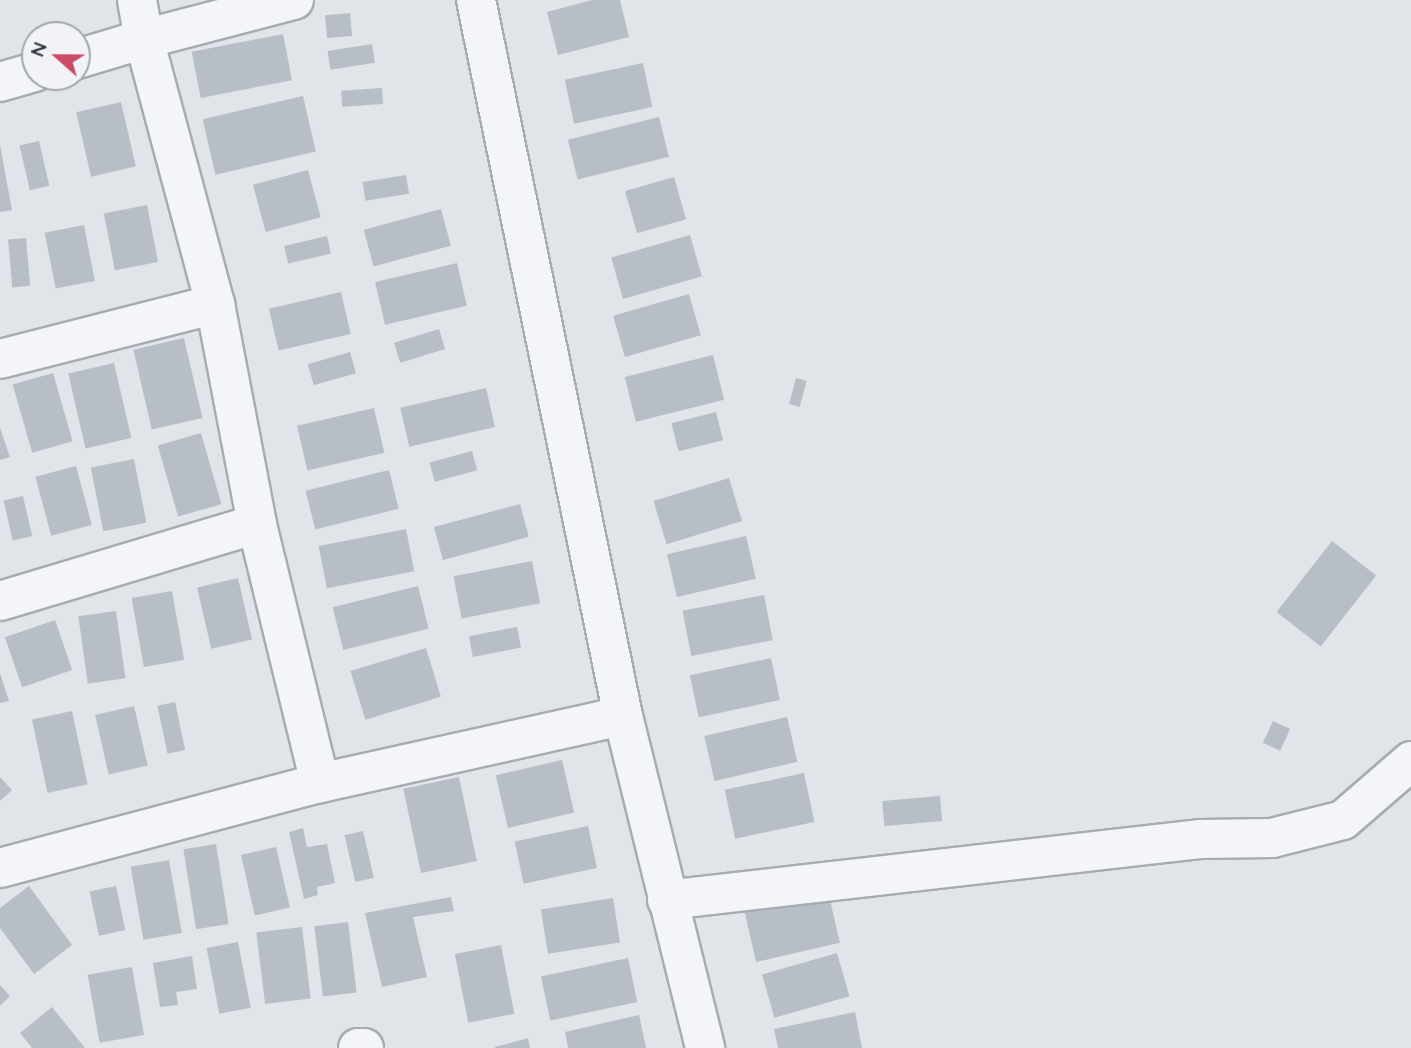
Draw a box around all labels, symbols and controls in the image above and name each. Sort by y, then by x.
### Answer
north arrow [21,21,91,91]
text: N [25,38,52,60]

